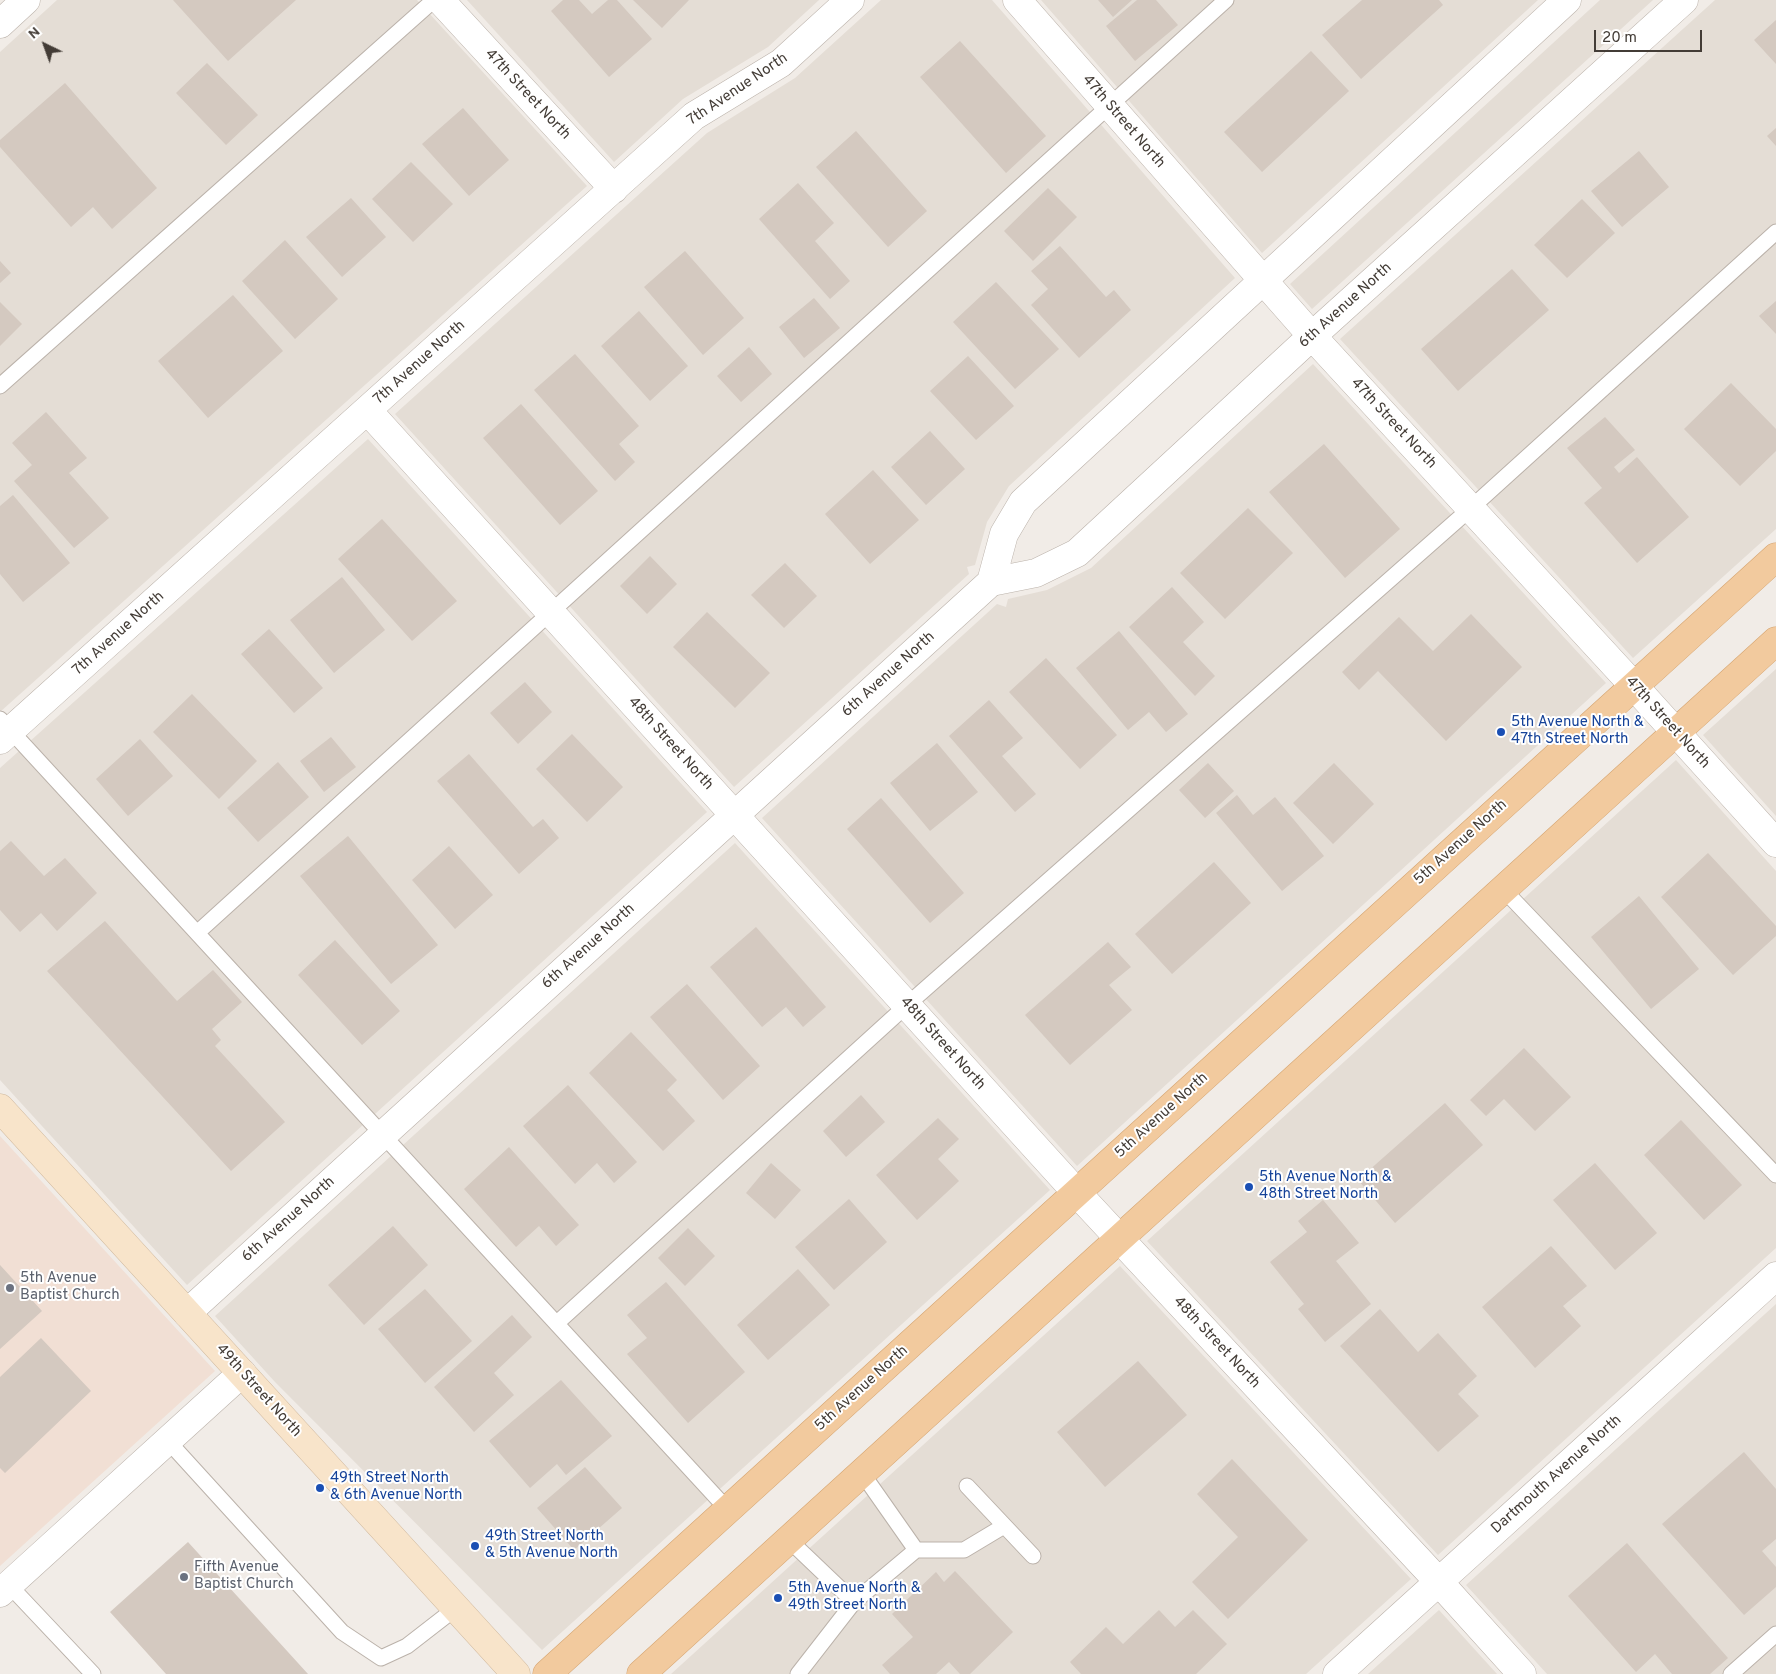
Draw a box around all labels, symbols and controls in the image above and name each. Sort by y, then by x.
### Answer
north arrow [20,20,70,70]
scale bar [1596,20,1704,52]
text: N [25,24,44,43]
text: 20 m [1602,29,1637,48]
street label: 47th Street North [480,46,574,144]
street label: 7th Avenue North [684,50,792,130]
street label: 47th Street North [1078,72,1168,172]
street label: 6th Avenue North [1296,260,1396,352]
street label: 7th Avenue North [370,317,470,409]
street label: 47th Street North [1346,375,1440,473]
street label: 7th Avenue North [69,588,169,680]
street label: 6th Avenue North [839,629,939,721]
street label: 47th Street North [1621,673,1713,773]
street label: 48th Street North [623,694,717,794]
place label: 5th Avenue North & 47th Street North [1511,714,1644,749]
marker: 5th Avenue North & 47th Street North [1495,726,1507,738]
street label: 5th Avenue North [1411,796,1511,890]
street label: 6th Avenue North [539,901,639,993]
street label: 48th Street North [895,994,989,1094]
street label: 5th Avenue North [1112,1069,1212,1163]
place label: 5th Avenue North & 48th Street North [1259,1169,1392,1204]
street label: 6th Avenue North [239,1174,339,1266]
marker: 5th Avenue North & 48th Street North [1243,1181,1255,1193]
place label: 5th Avenue Baptist Church [20,1270,120,1305]
marker: 5th Avenue Baptist Church [4,1282,16,1294]
street label: 48th Street North [1169,1293,1263,1393]
street label: 49th Street North [211,1341,305,1441]
street label: 5th Avenue North [812,1342,912,1436]
street label: Dartmouth Avenue North [1488,1412,1626,1538]
place label: 49th Street North & 6th Avenue North [330,1470,462,1505]
marker: 49th Street North & 6th Avenue North [314,1482,326,1494]
place label: 49th Street North & 5th Avenue North [485,1528,618,1563]
marker: 49th Street North & 5th Avenue North [469,1540,481,1552]
place label: Fifth Avenue Baptist Church [194,1559,294,1594]
marker: Fifth Avenue Baptist Church [178,1571,190,1583]
place label: 5th Avenue North & 49th Street North [788,1580,921,1615]
marker: 5th Avenue North & 49th Street North [772,1592,784,1604]

